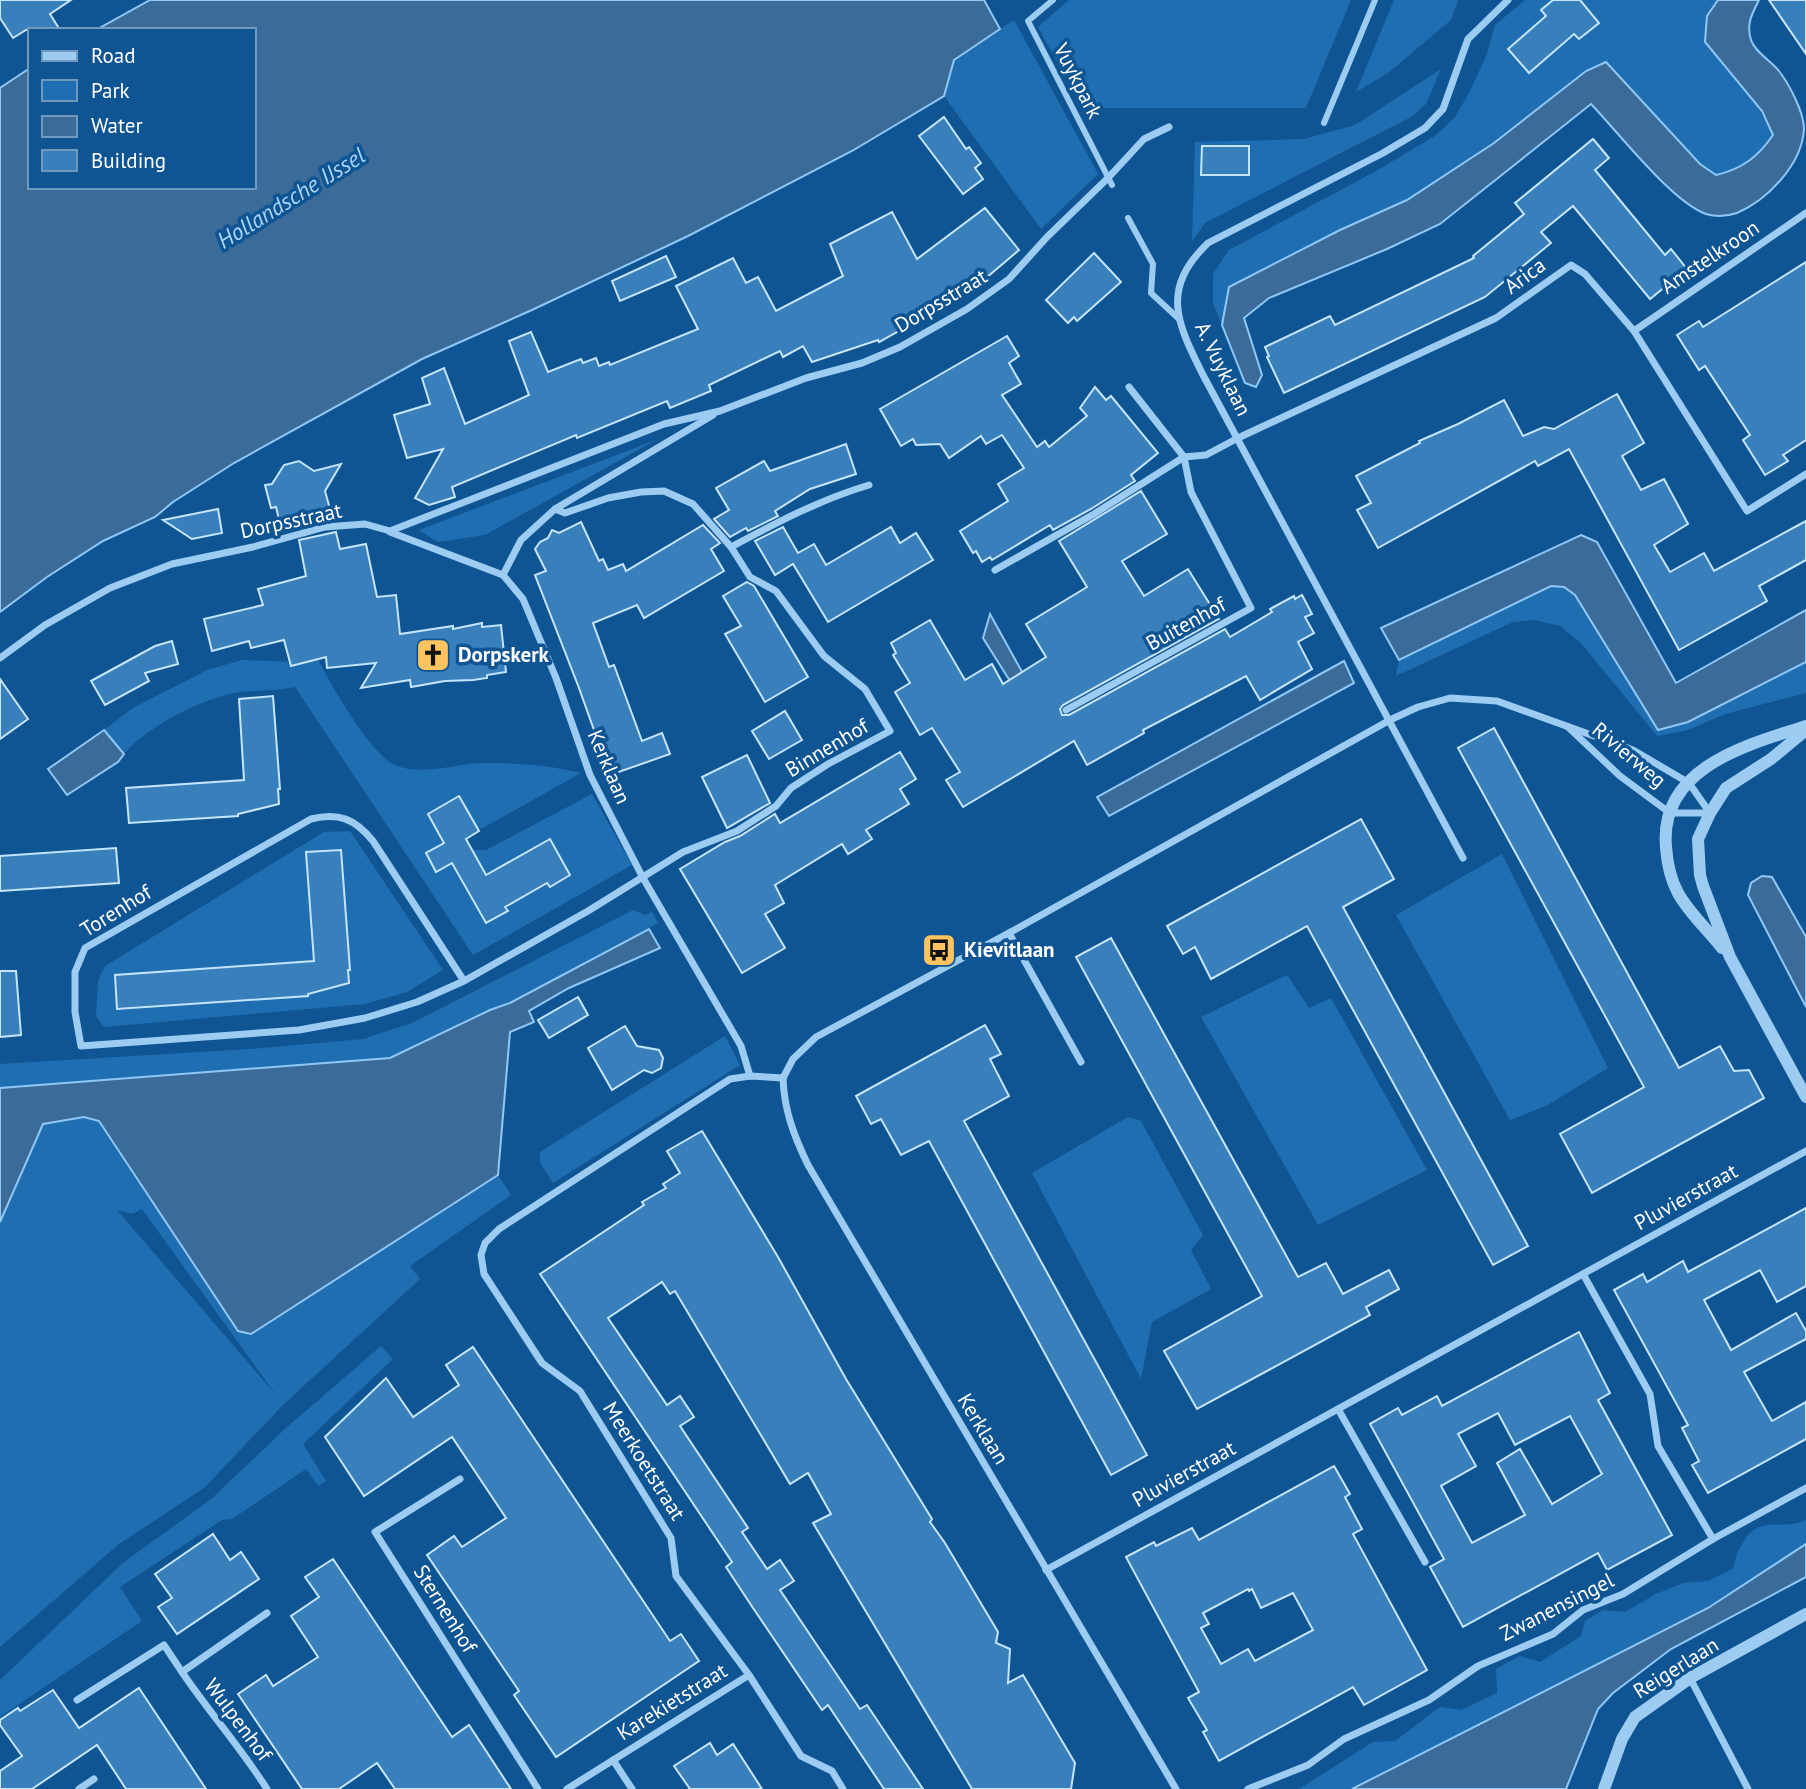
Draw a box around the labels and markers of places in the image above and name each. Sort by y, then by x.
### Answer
church icon: Dorpskerk [414,636,452,674]
place label: Dorpskerk [458,641,550,668]
bus stop icon: Kievitlaan [920,931,958,969]
place label: Kievitlaan [964,936,1055,963]

